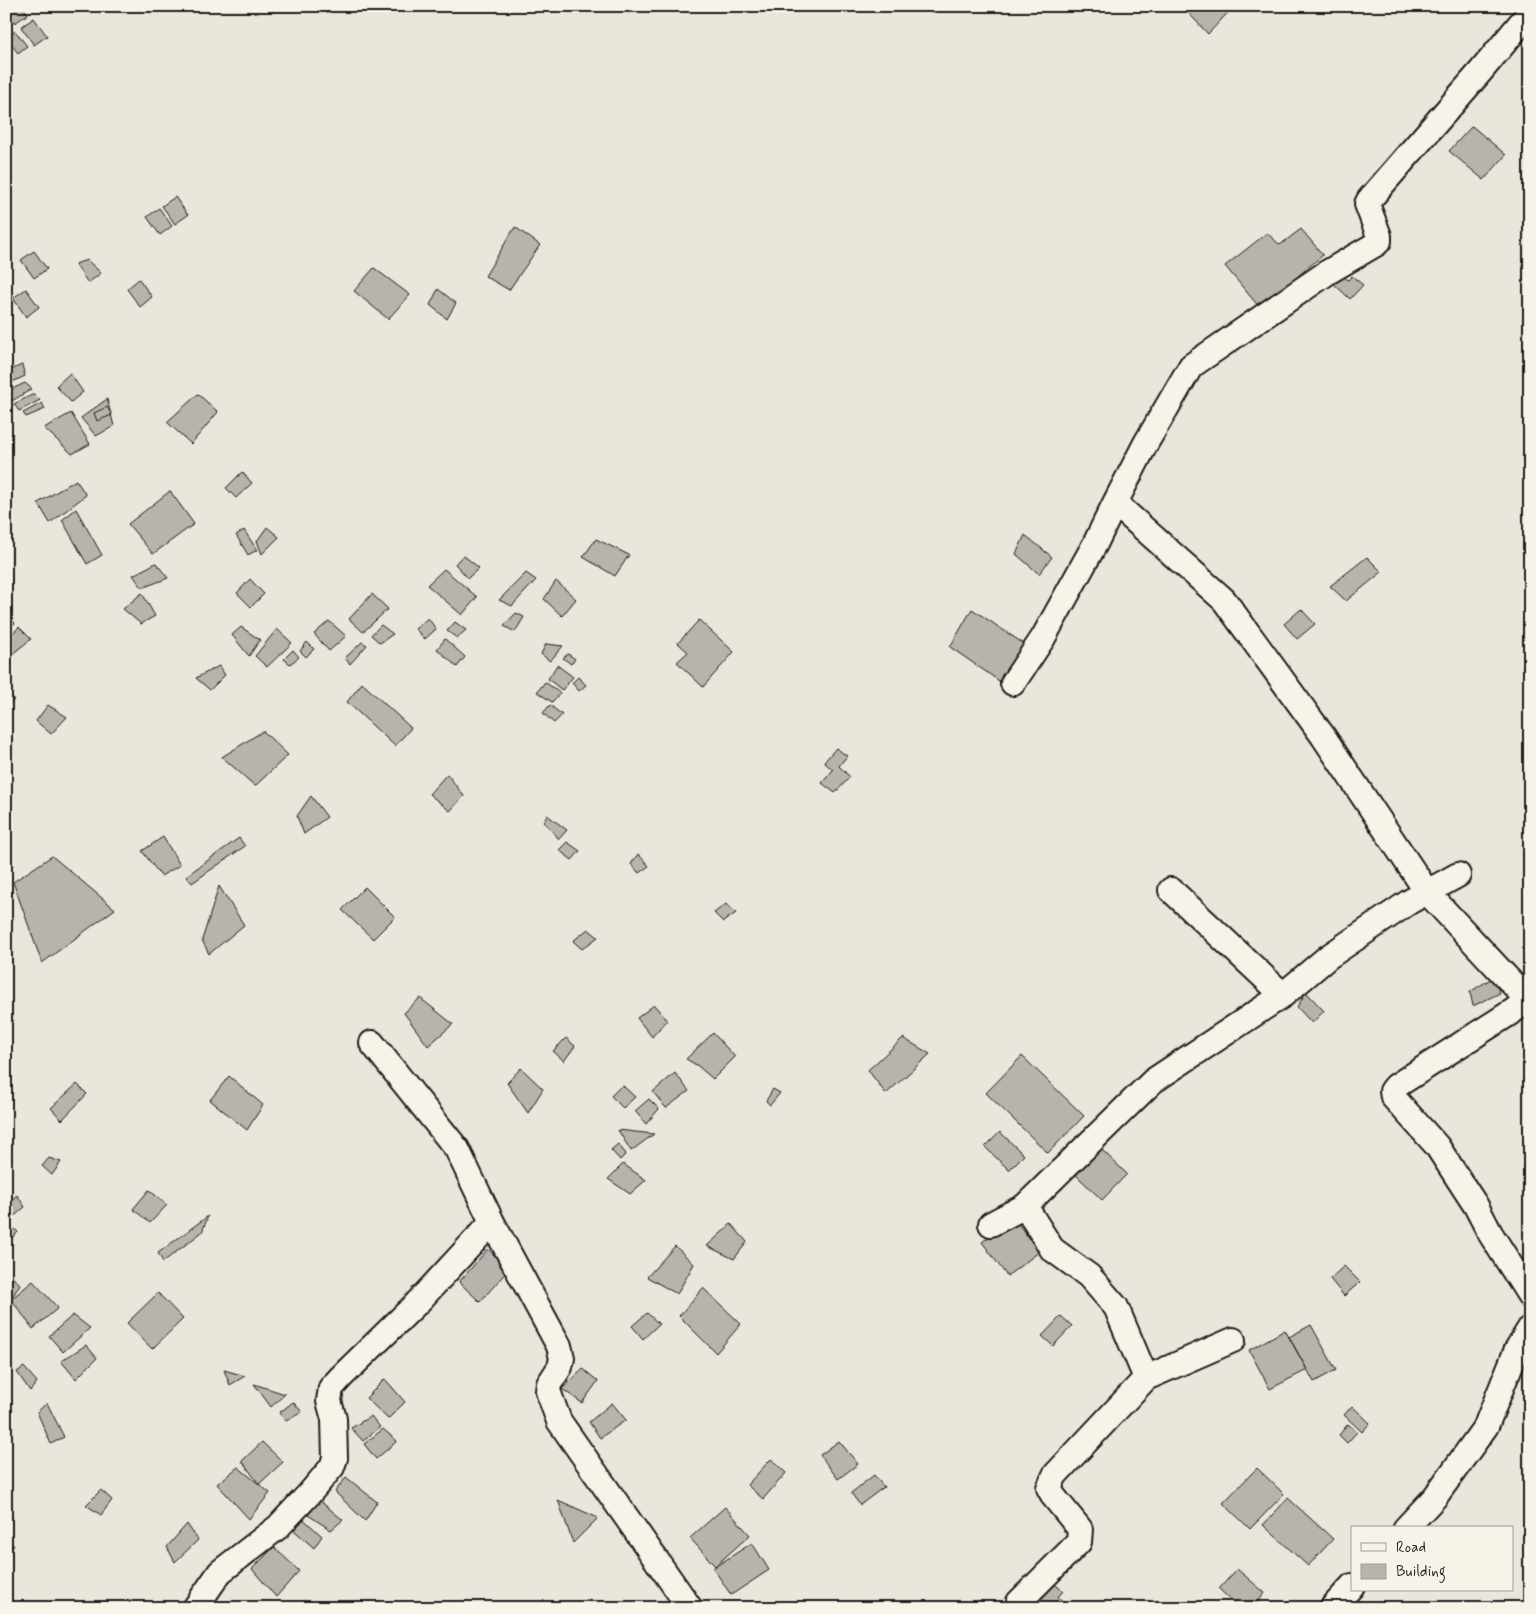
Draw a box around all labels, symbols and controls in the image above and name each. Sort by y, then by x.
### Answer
legend [1351,1526,1514,1592]
text: Road [1396,1538,1426,1558]
text: Building [1396,1562,1446,1583]

